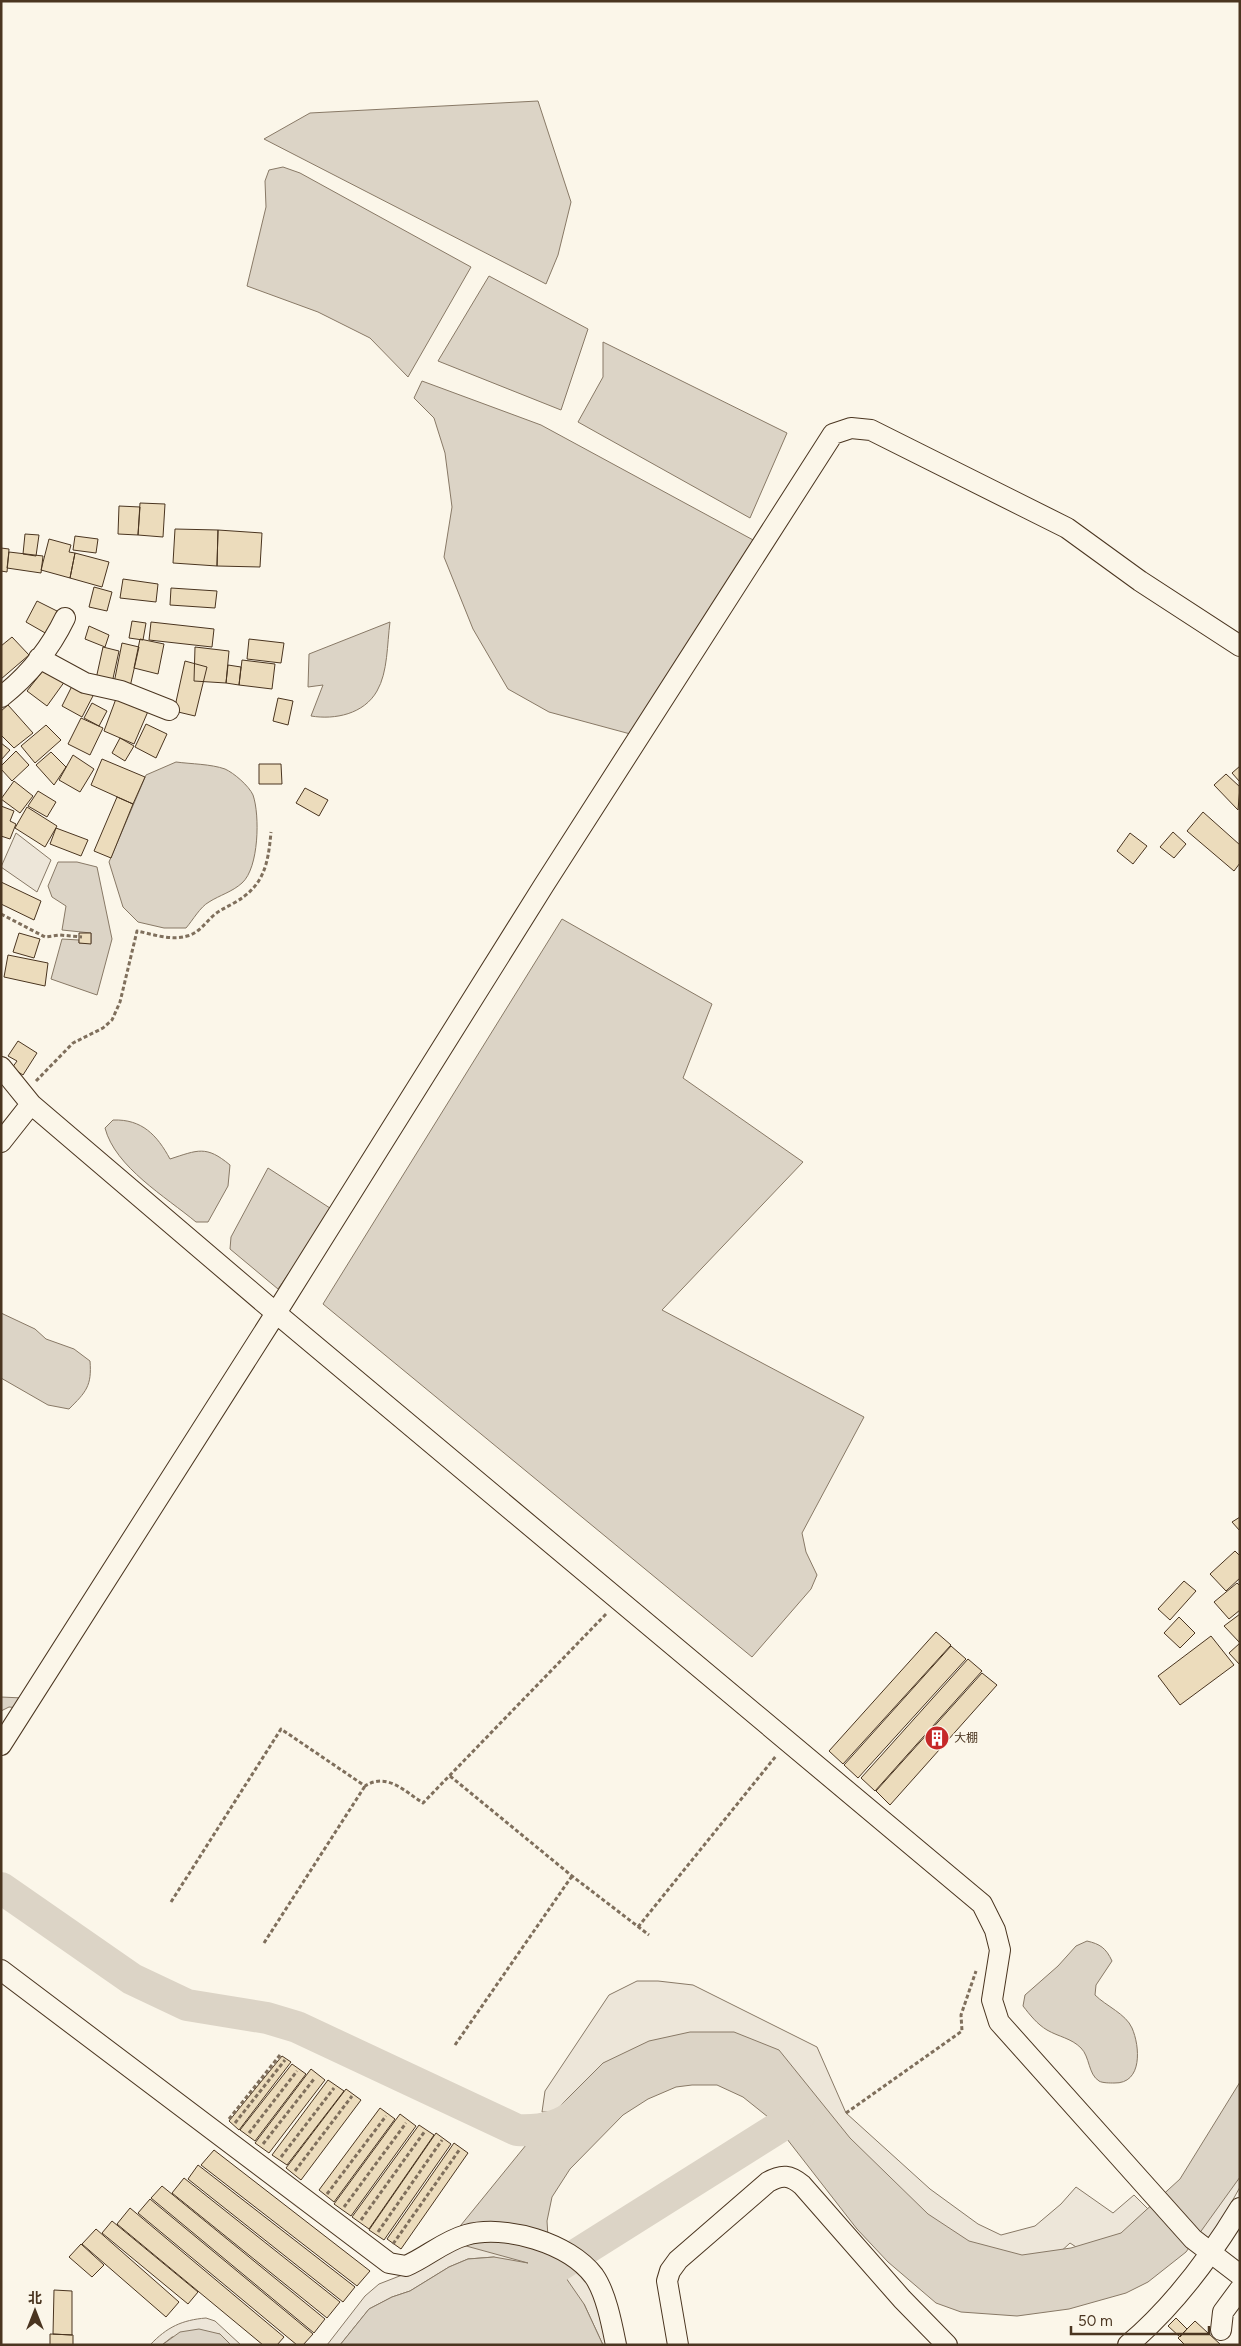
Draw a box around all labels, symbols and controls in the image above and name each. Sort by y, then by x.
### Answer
building icon: 大棚 [924,1725,950,1751]
place label: 大棚 [954,1731,978,1745]
north arrow [10,2286,60,2336]
text: 北 [28,2290,42,2307]
scale bar [1071,2304,1208,2336]
text: 50 m [1078,2312,1113,2330]

